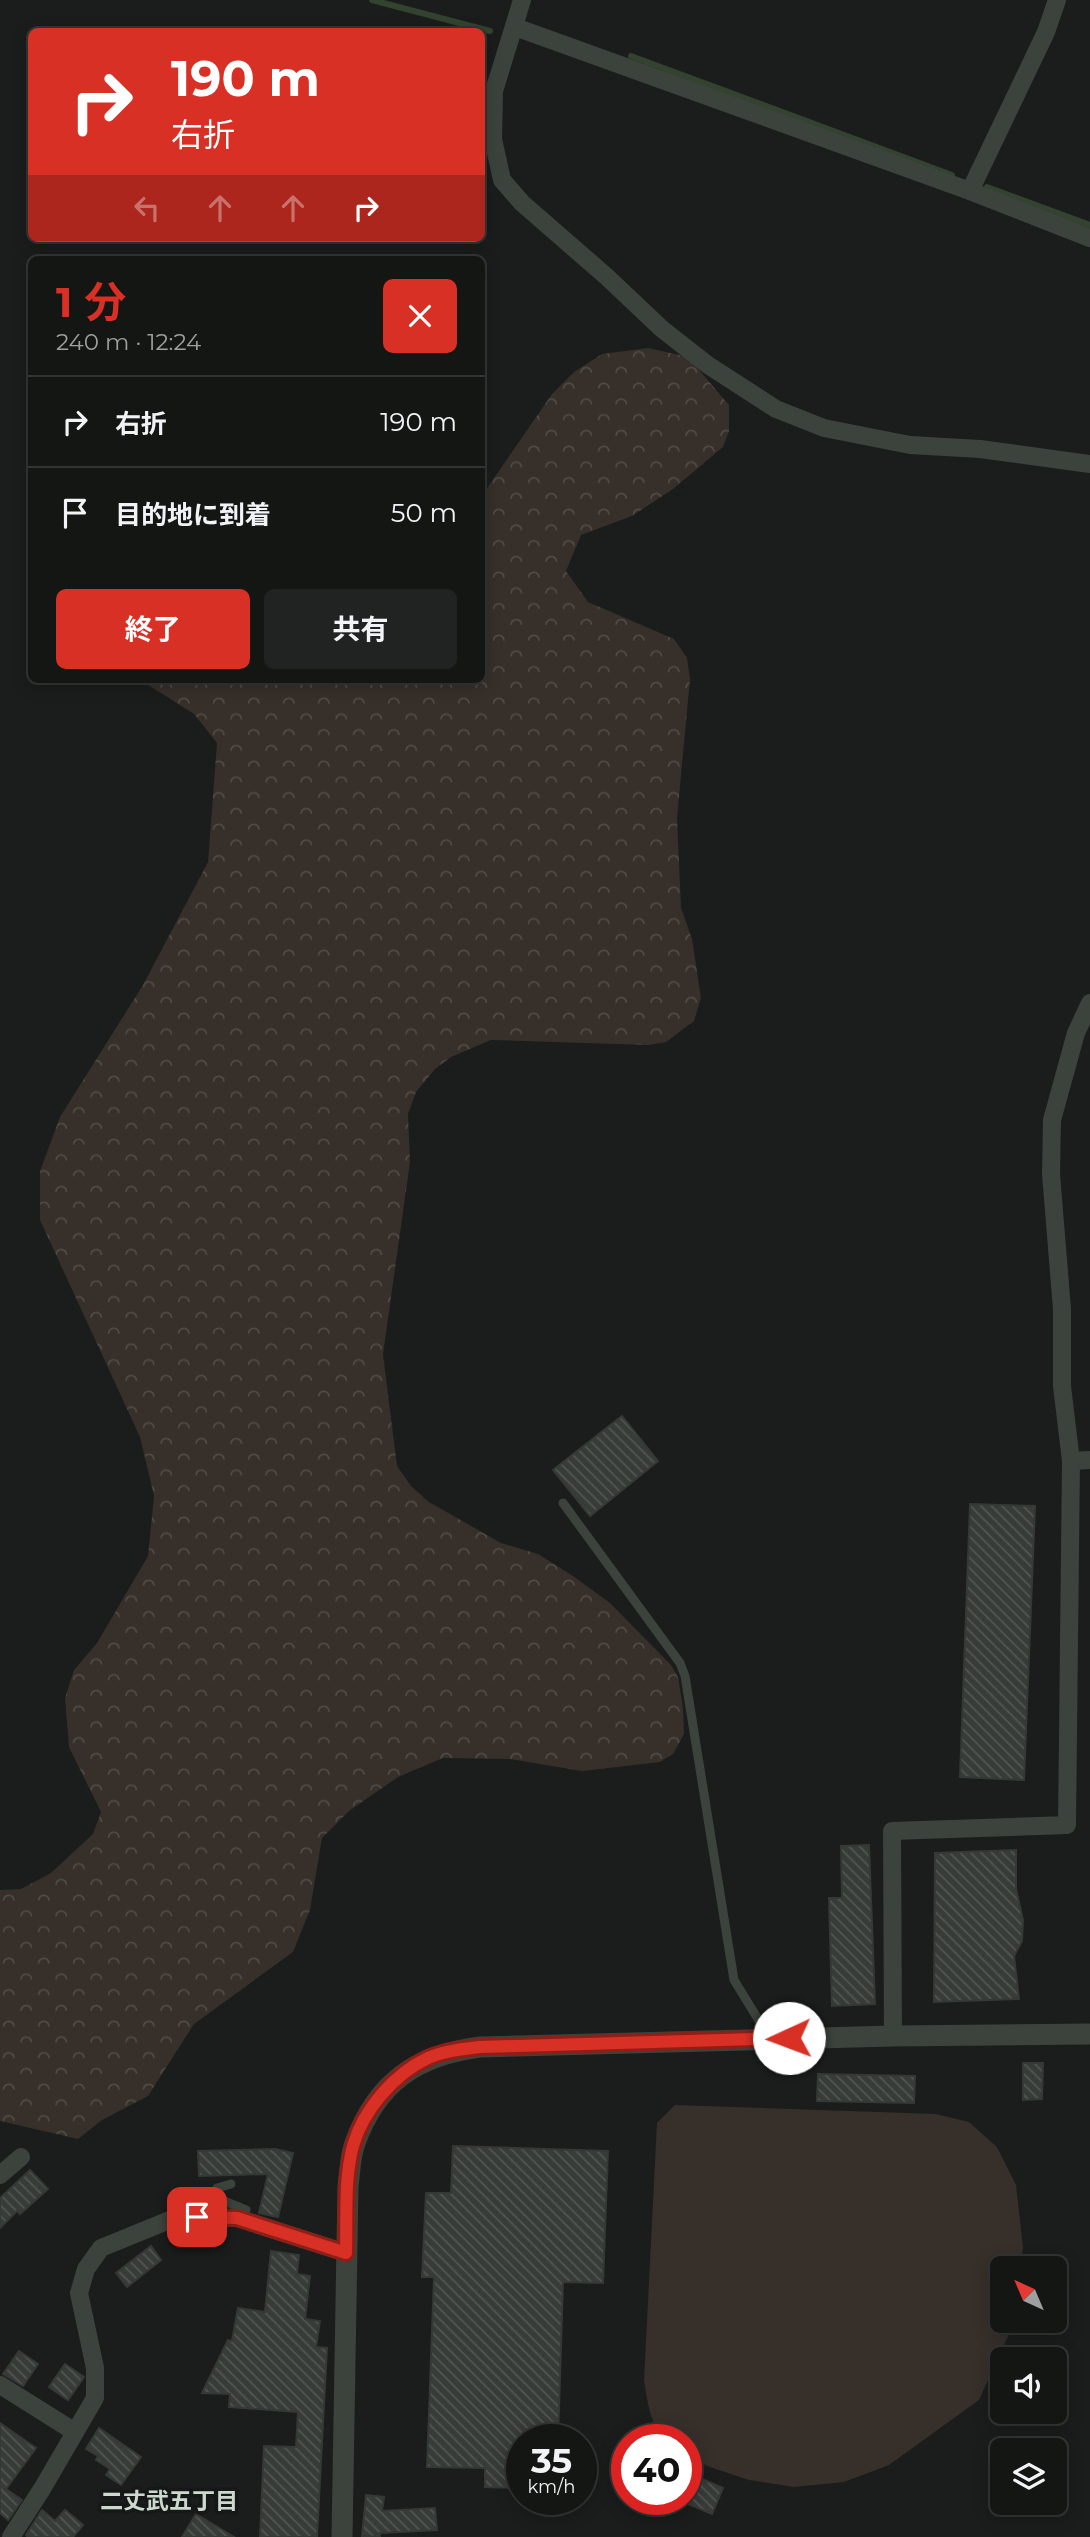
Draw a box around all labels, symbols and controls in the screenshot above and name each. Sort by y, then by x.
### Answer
text: 190 m [171,49,320,108]
icon: right [56,56,147,147]
text: 右折 [171,115,235,154]
icon: left [128,189,166,227]
icon: ahead [201,189,239,227]
icon: ahead [274,189,312,227]
icon: right [347,189,385,227]
text: 1 分 [56,276,126,328]
button: close [383,279,457,353]
text: 240 m · 12:24 [56,328,201,356]
icon: right [56,403,94,441]
text: 190 m [380,406,457,438]
text: 右折 [115,408,167,440]
icon: arrive [56,494,94,532]
text: 50 m [391,497,457,529]
text: 目的地に到着 [115,499,271,531]
button: 終了 [56,589,250,669]
button: 共有 [264,589,457,669]
position arrow [752,2001,826,2075]
pin [167,2187,227,2247]
icon: arrive [178,2198,216,2236]
north arrow [990,2256,1068,2333]
map controls [990,2256,1067,2515]
button: sound [990,2347,1067,2424]
speed limit sign: 40 [611,2424,702,2515]
button: layers [990,2438,1067,2515]
text: 35 [531,2439,572,2482]
text: km/h [527,2476,576,2498]
district label: 二丈武五丁目 [100,2487,238,2515]

